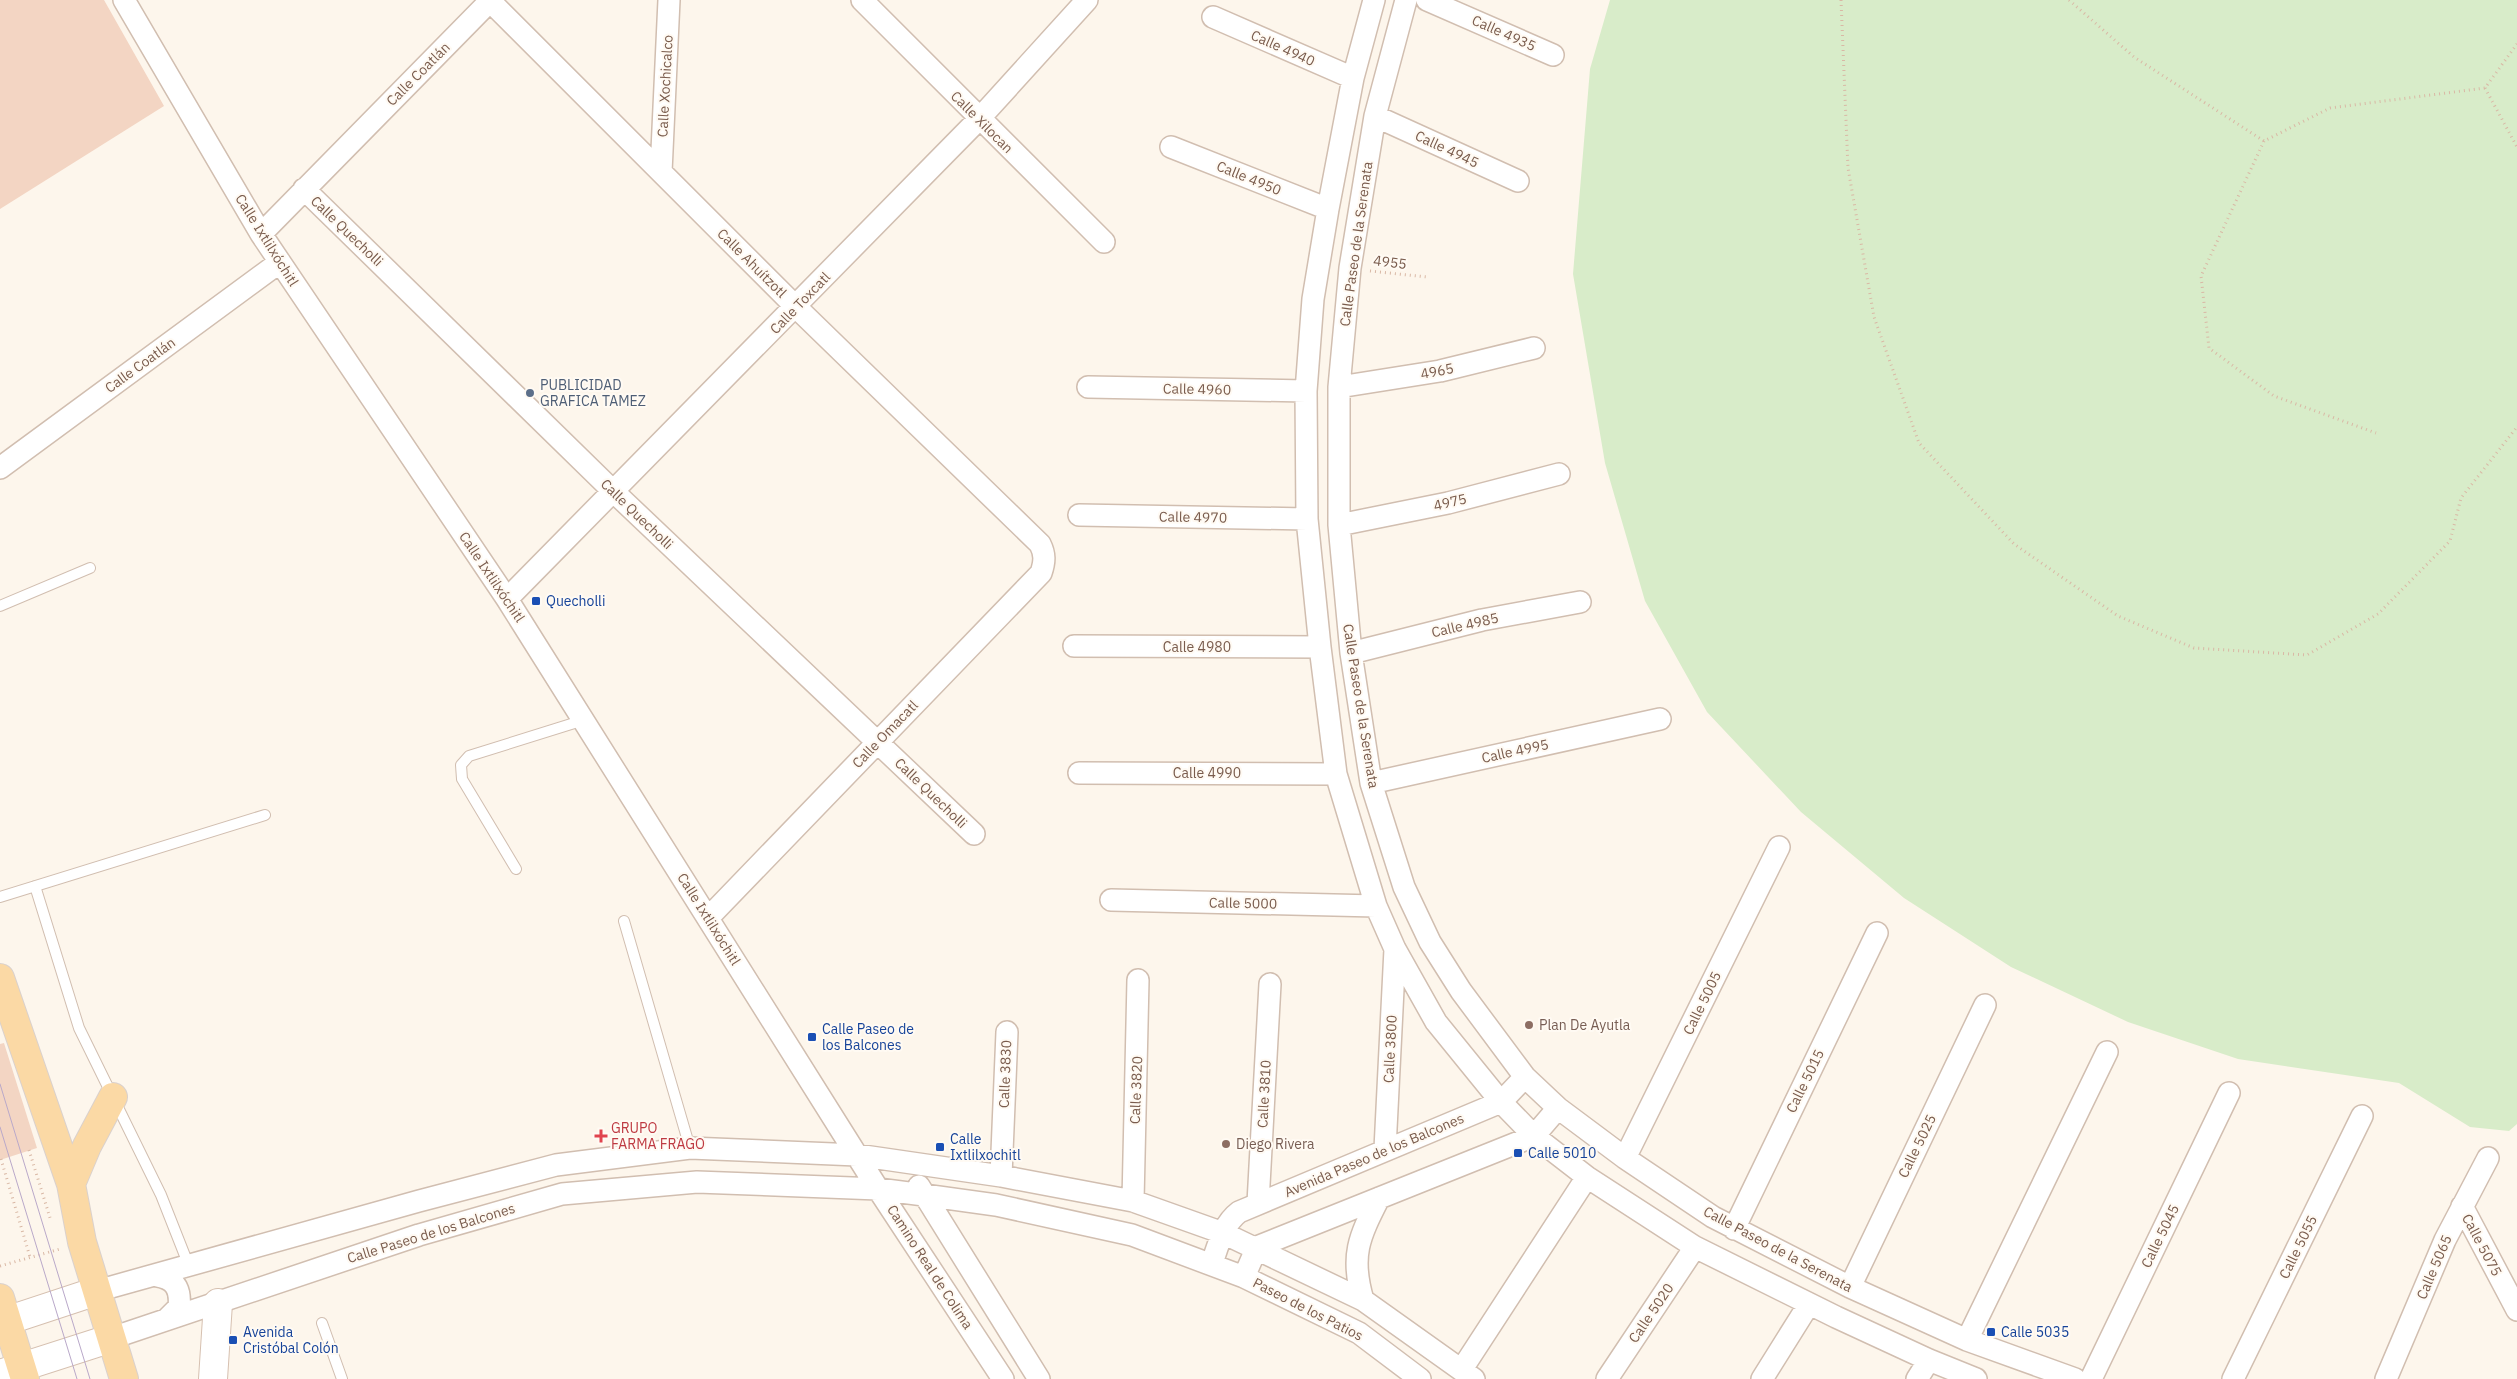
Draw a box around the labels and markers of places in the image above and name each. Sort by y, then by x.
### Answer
place label: PUBLICIDAD GRAFICA TAMEZ [540,376,646,410]
marker: PUBLICIDAD GRAFICA TAMEZ [524,387,536,399]
place label: Quecholli [546,592,605,610]
marker: Quecholli [530,595,542,607]
place label: Plan De Ayutla [1539,1016,1631,1034]
marker: Plan De Ayutla [1523,1019,1535,1031]
place label: Calle Paseo de los Balcones [822,1020,914,1054]
marker: Calle Paseo de los Balcones [806,1031,818,1043]
place label: GRUPO FARMA FRAGO [611,1119,705,1153]
marker: GRUPO FARMA FRAGO [595,1130,607,1142]
place label: Calle Ixtlilxochitl [950,1130,1021,1164]
place label: Diego Rivera [1236,1135,1315,1153]
marker: Diego Rivera [1220,1138,1232,1150]
marker: Calle Ixtlilxochitl [934,1141,946,1153]
place label: Calle 5010 [1528,1144,1596,1162]
marker: Calle 5010 [1512,1147,1524,1159]
place label: Avenida Cristóbal Colón [243,1323,339,1357]
place label: Calle 5035 [2001,1323,2069,1341]
marker: Calle 5035 [1985,1326,1997,1338]
marker: Avenida Cristóbal Colón [227,1334,239,1346]

